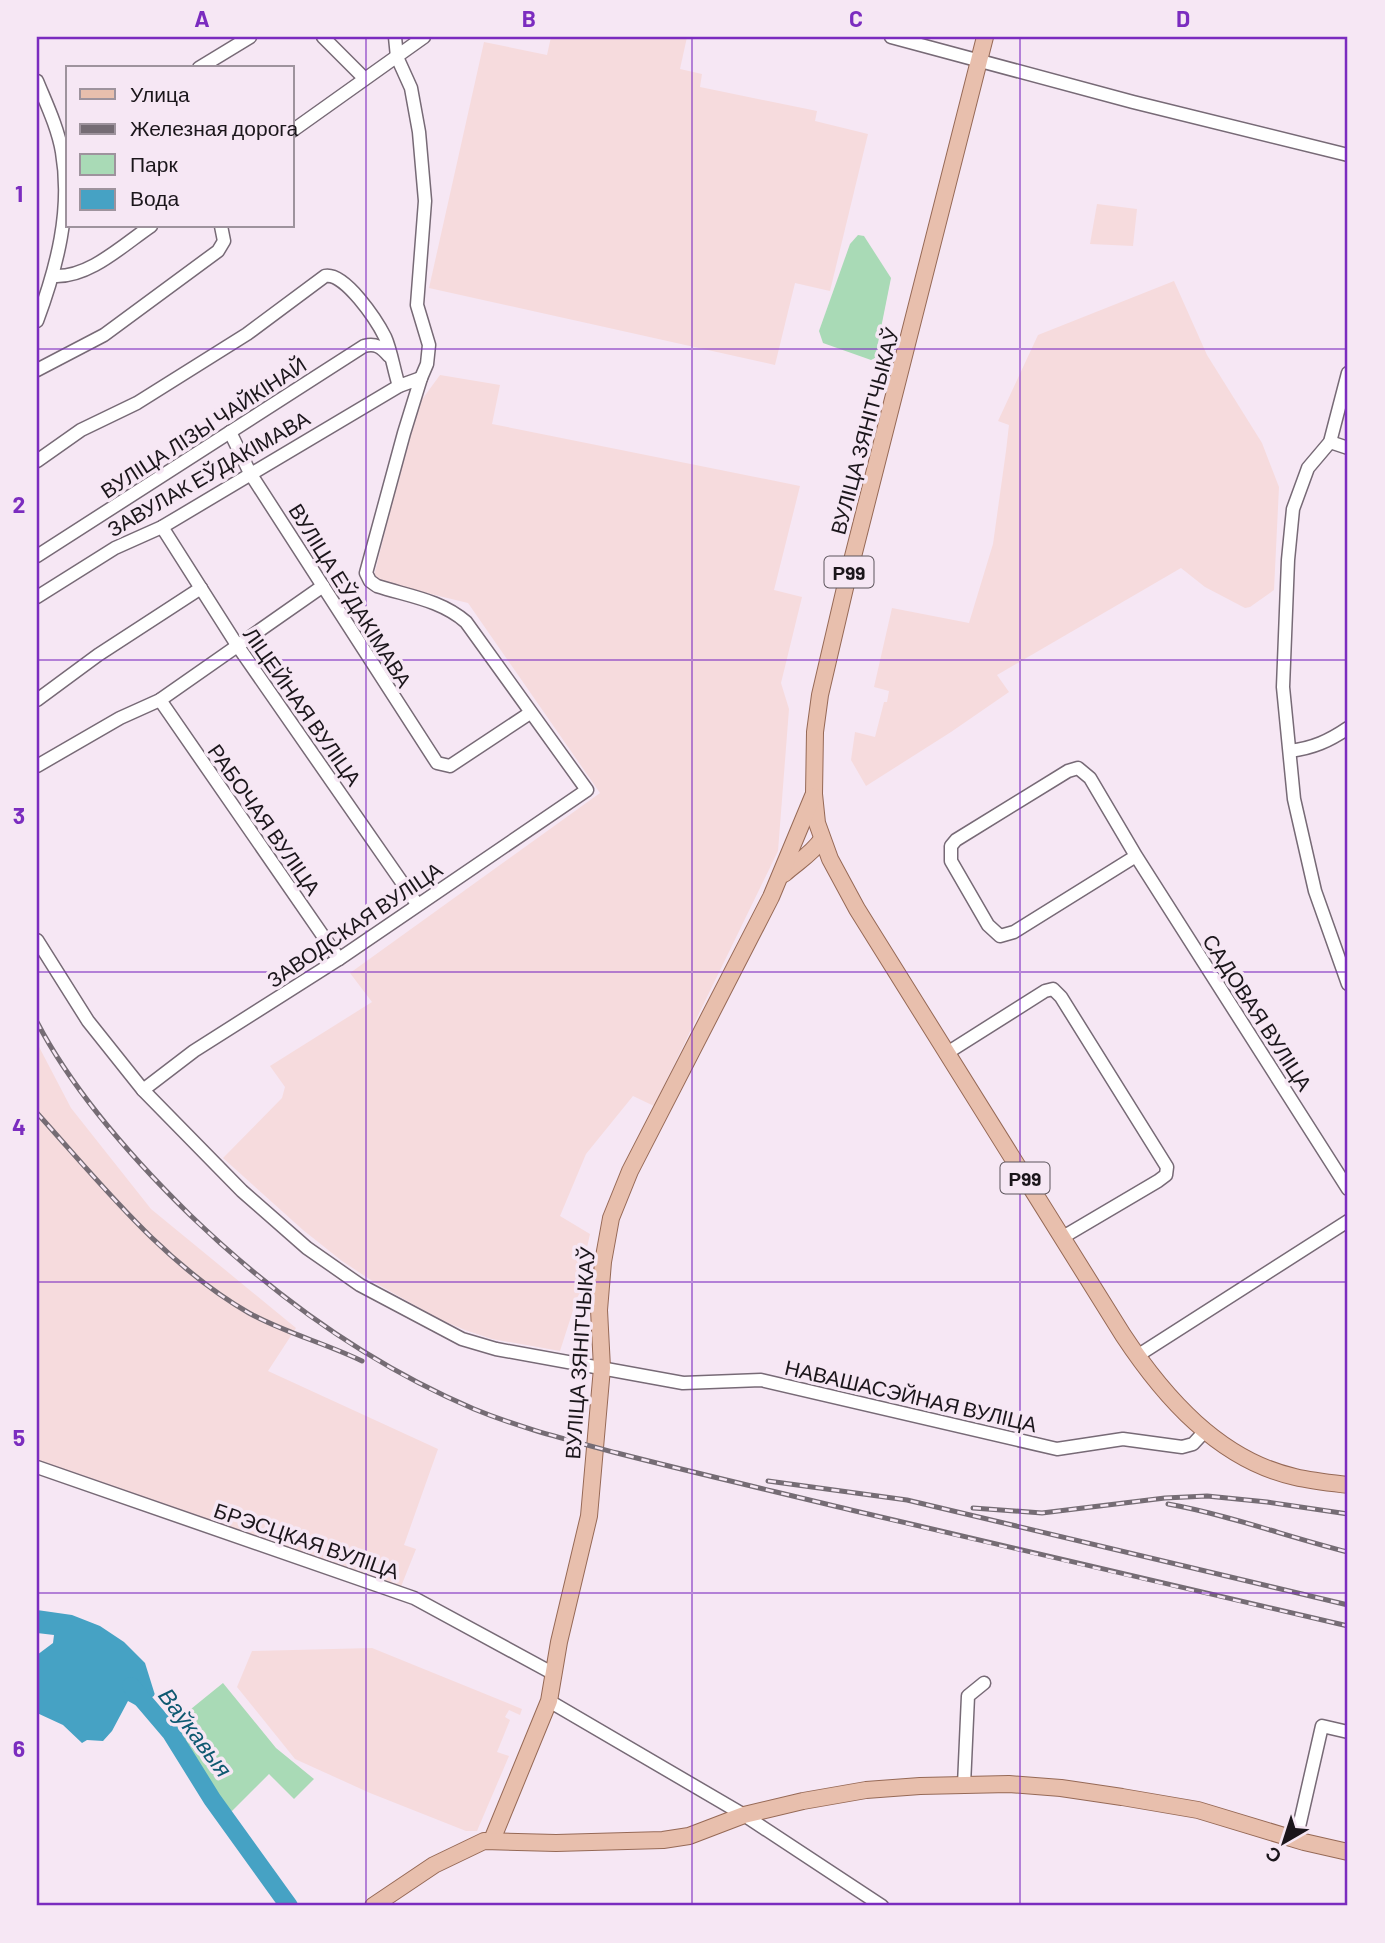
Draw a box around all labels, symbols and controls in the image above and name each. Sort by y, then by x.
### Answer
text: A [194,4,210,32]
text: B [522,4,536,32]
text: C [849,4,863,32]
text: D [1176,4,1190,32]
legend [66,66,294,228]
text: Улица [130,81,190,106]
text: Железная дорога [130,115,299,140]
text: Парк [130,151,178,176]
text: 1 [15,179,23,207]
text: Вода [130,185,179,210]
street label: ВУЛІЦА ЗЯНІТЧЫКАЎ [824,324,904,537]
street label: ВУЛІЦА ЛІЗЫ ЧАЙКІНАЙ [96,351,310,503]
street label: ЗАВУЛАК ЕЎДАКІМАВА [102,405,314,541]
text: 2 [13,490,25,518]
street label: ВУЛІЦА ЕЎДАКІМАВА [284,499,418,691]
road number: Р99 [824,556,874,587]
street label: ЛІЦЕЙНАЯ ВУЛІЦА [239,622,367,790]
street label: РАБОЧАЯ ВУЛІЦА [204,739,326,899]
text: 3 [13,801,25,829]
street label: ЗАВОДСКАЯ ВУЛІЦА [262,856,446,992]
street label: САДОВАЯ ВУЛІЦА [1198,929,1318,1095]
text: 4 [12,1112,26,1140]
road number: Р99 [1000,1162,1050,1194]
street label: ВУЛІЦА ЗЯНІТЧЫКАЎ [559,1245,599,1460]
street label: НАВАШАСЭЙНАЯ ВУЛІЦА [782,1354,1040,1436]
text: 5 [13,1423,25,1451]
street label: БРЭСЦКАЯ ВУЛІЦА [211,1497,403,1583]
water label: Ваўкавыя [153,1682,239,1782]
text: 6 [13,1734,25,1762]
north arrow [1248,1806,1318,1876]
text: С [1260,1842,1286,1869]

